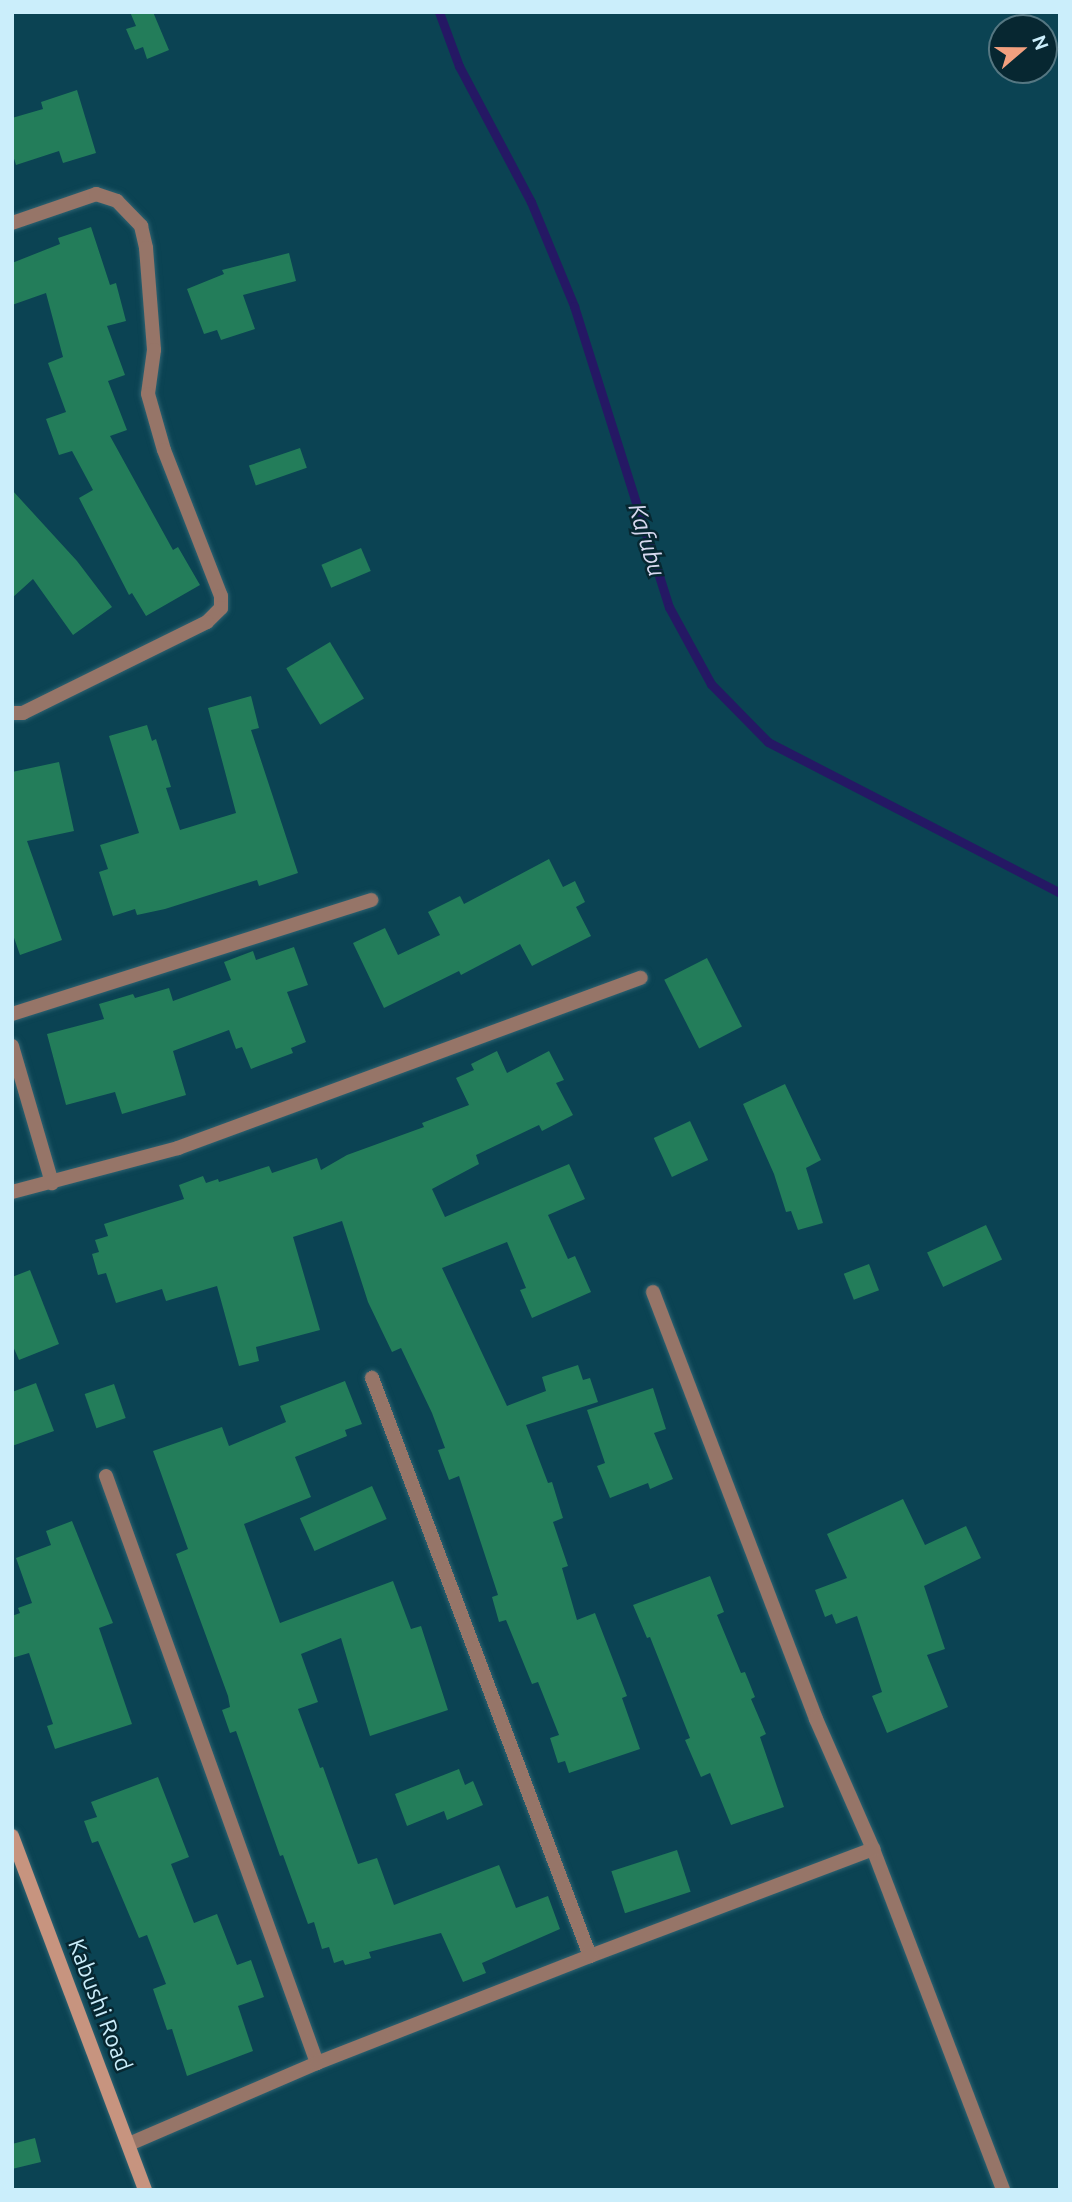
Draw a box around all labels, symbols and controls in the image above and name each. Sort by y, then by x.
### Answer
north arrow [988,14,1058,84]
text: N [1028,32,1054,53]
water label: Kafubu [622,500,672,580]
street label: Kabushi Road [62,1935,138,2075]

